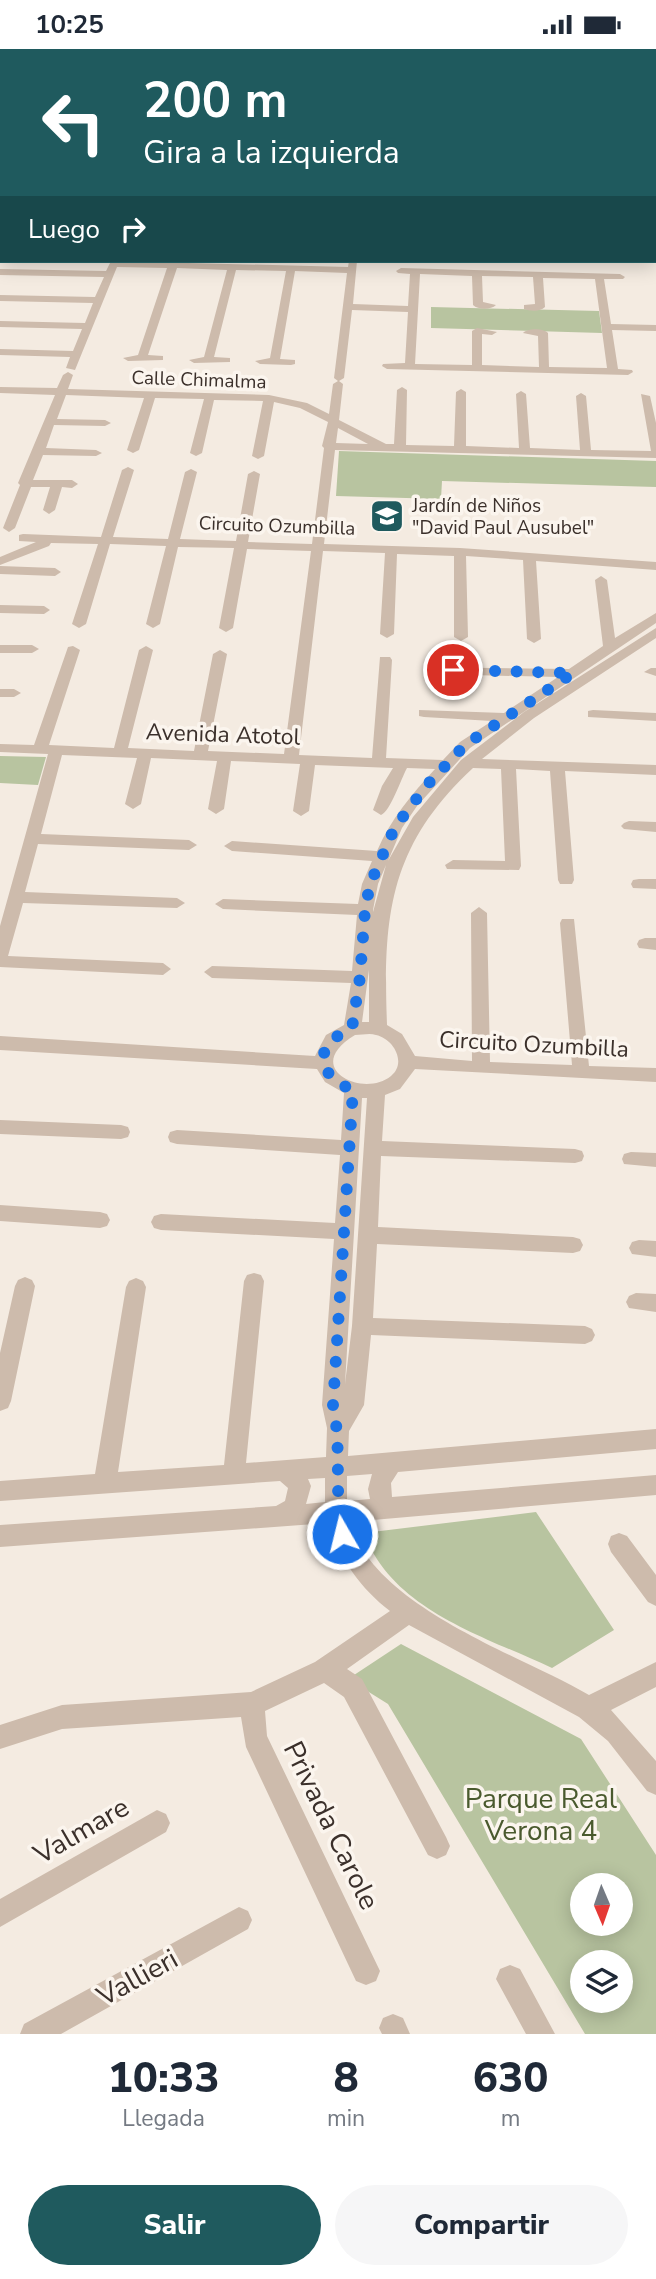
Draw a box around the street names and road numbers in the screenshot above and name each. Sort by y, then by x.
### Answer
street label: Calle Chimalma [131,365,267,395]
street label: Circuito Ozumbilla [198,510,356,542]
street label: Avenida Atotol [145,716,301,753]
street label: Circuito Ozumbilla [438,1024,630,1065]
street label: Privada Carole [274,1735,388,1916]
street label: Valmare [26,1788,136,1874]
street label: Vallieri [89,1940,185,2016]

